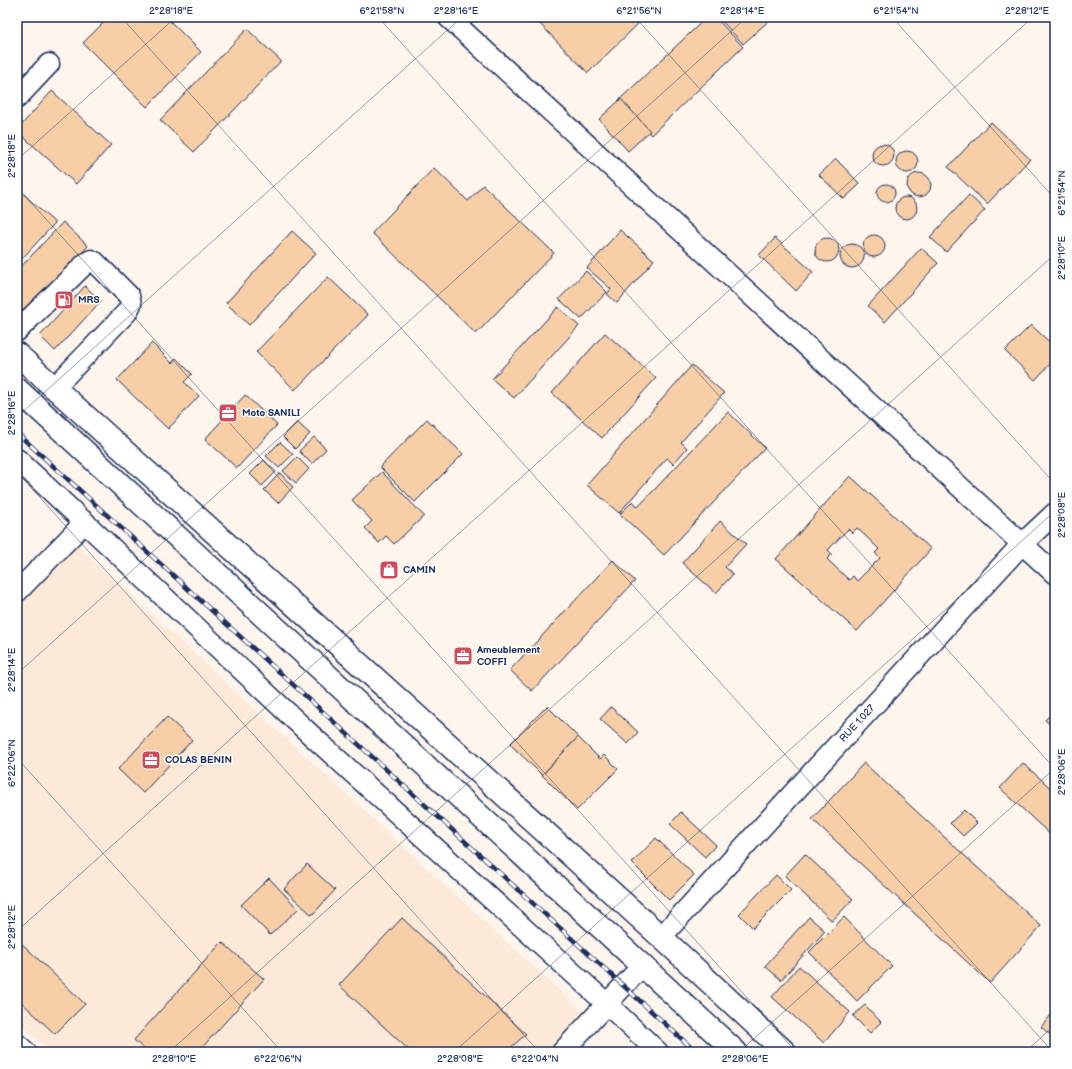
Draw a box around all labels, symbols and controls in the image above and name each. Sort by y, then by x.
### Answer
text: 2°28'18"E [149,5,193,17]
text: 6°21'58"N [359,5,405,17]
text: 2°28'16"E [434,5,479,17]
text: 6°21'56"N [616,5,662,17]
text: 2°28'14"E [720,5,765,17]
text: 6°21'54"N [873,5,919,17]
text: 2°28'12"E [1005,5,1050,17]
text: 2°28'18"E [6,134,18,178]
text: 6°21'54"N [1056,170,1068,216]
text: 2°28'10"E [1056,235,1068,280]
fuel station icon: MRS [53,289,75,311]
place label: MRS [78,294,100,306]
text: 2°28'16"E [6,390,18,435]
office icon: Moto SANILI [217,402,239,424]
place label: Moto SANILI [242,407,300,419]
text: 2°28'08"E [1056,492,1068,538]
shop icon: CAMIN [378,559,400,581]
place label: CAMIN [403,564,436,576]
place label: Ameublement COFFI [476,644,541,668]
office icon: Ameublement COFFI [452,645,474,667]
text: 2°28'14"E [6,647,18,692]
street label: RUE 1.027 [837,702,877,745]
text: 6°22'06"N [6,739,18,787]
text: 2°28'06"E [1056,748,1068,795]
office icon: COLAS BENIN [140,749,162,771]
place label: COLAS BENIN [165,754,232,766]
text: 2°28'12"E [6,904,18,949]
text: 2°28'10"E [152,1053,197,1065]
text: 6°22'06"N [254,1053,302,1065]
text: 2°28'08"E [437,1053,483,1065]
text: 6°22'04"N [511,1053,559,1065]
text: 2°28'06"E [722,1053,769,1065]

